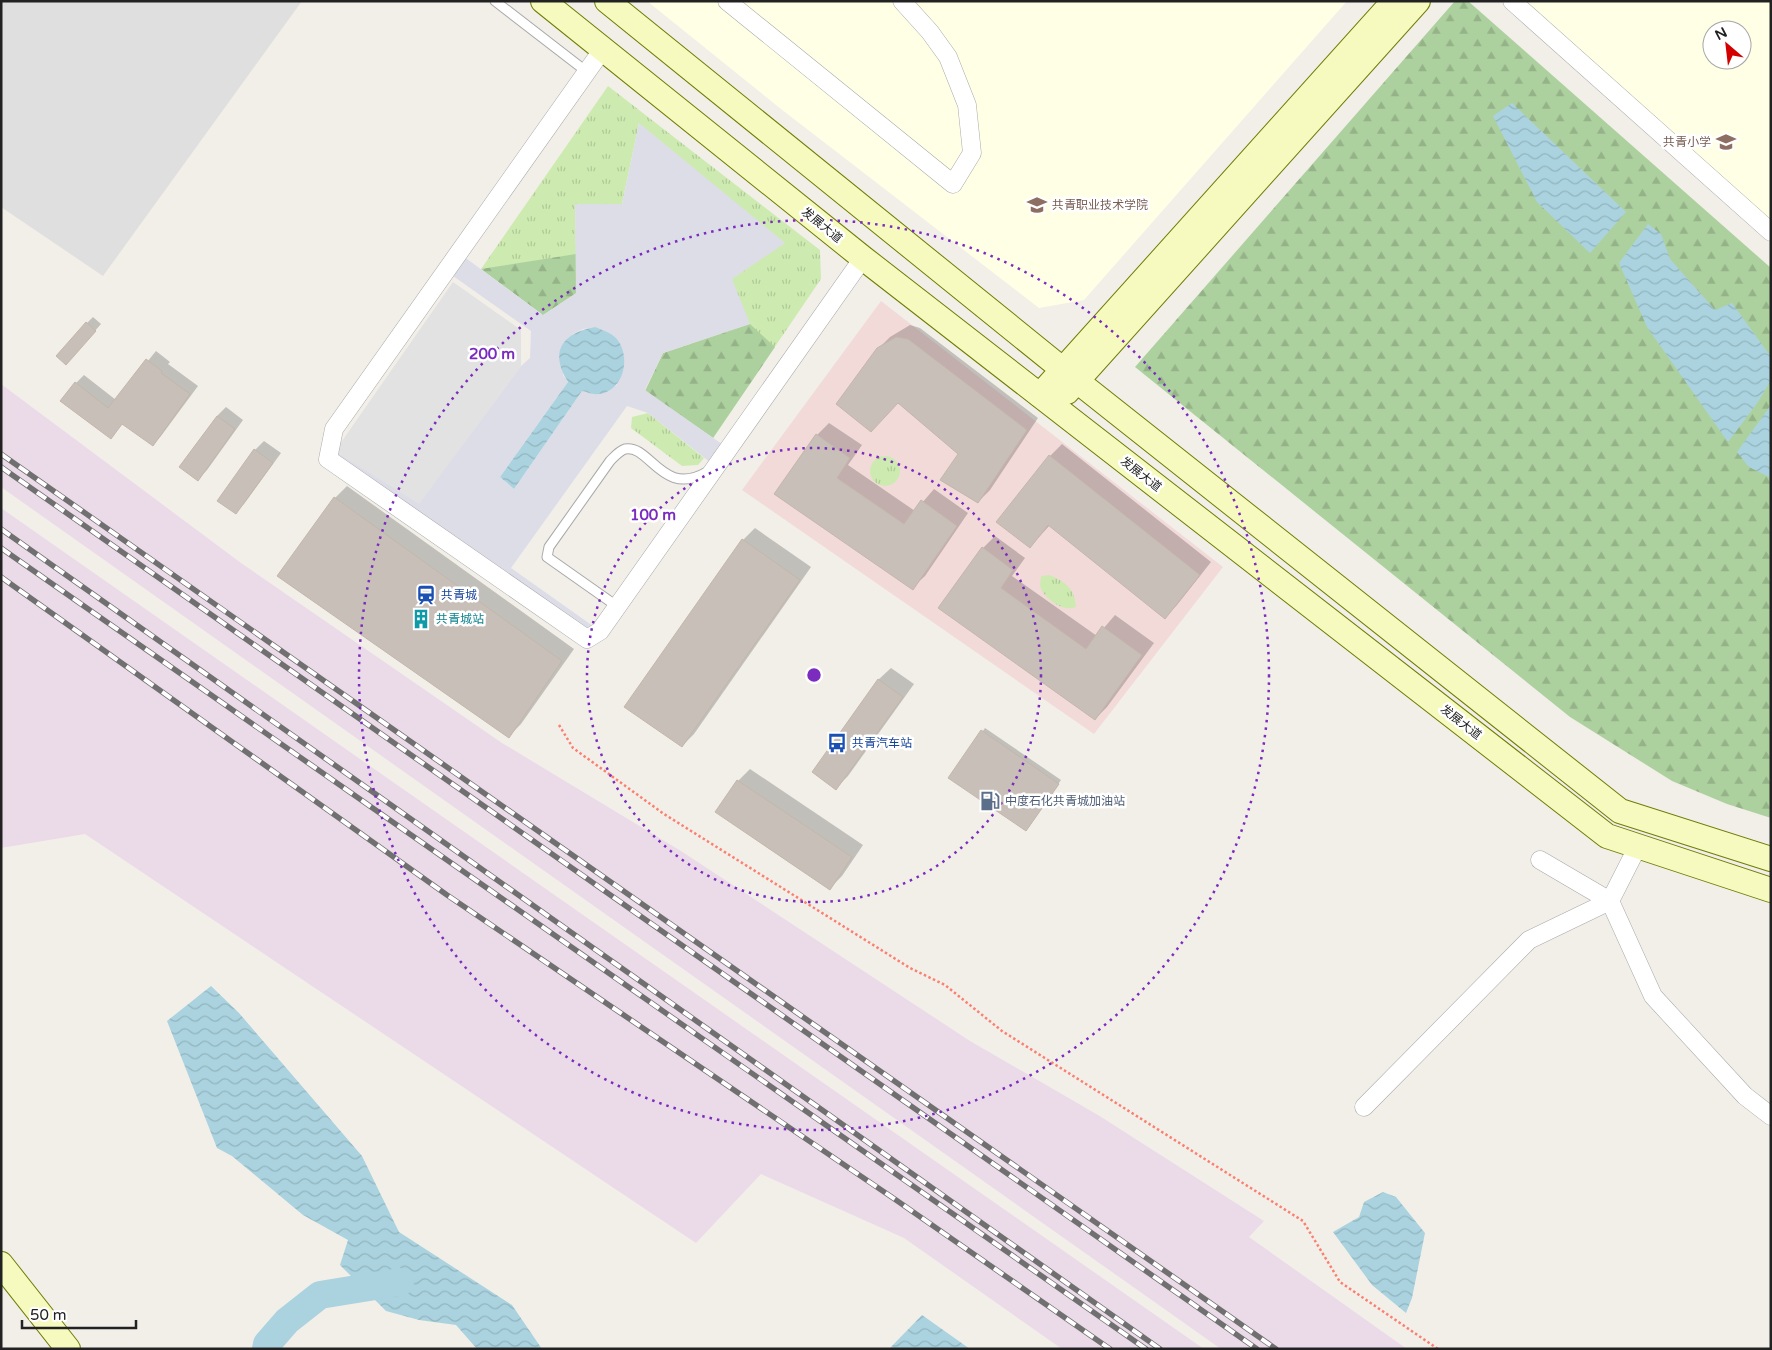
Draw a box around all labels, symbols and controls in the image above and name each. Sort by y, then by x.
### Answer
north arrow [1702,20,1752,70]
text: N [1712,24,1730,44]
school or university icon: 共青小学 [1715,131,1737,153]
place label: 共青小学 [1663,135,1711,149]
school or university icon: 共青职业技术学院 [1026,194,1048,216]
place label: 共青职业技术学院 [1052,198,1148,212]
street label: 发展大道 [799,204,845,246]
text: 200 m [469,345,515,363]
street label: 发展大道 [1118,454,1164,494]
text: 100 m [630,506,676,524]
station icon: 共青城 [415,584,437,606]
place label: 共青城 [441,588,477,602]
building icon: 共青城站 [410,608,432,630]
place label: 共青城站 [436,612,484,626]
centre of rings [805,666,823,684]
street label: 发展大道 [1438,702,1484,742]
bus stop icon: 共青汽车站 [826,732,848,754]
place label: 共青汽车站 [852,736,912,750]
fuel station icon: 中度石化共青城加油站 [979,790,1001,812]
place label: 中度石化共青城加油站 [1005,794,1125,808]
scale bar [22,1298,136,1330]
text: 50 m [30,1306,67,1324]

